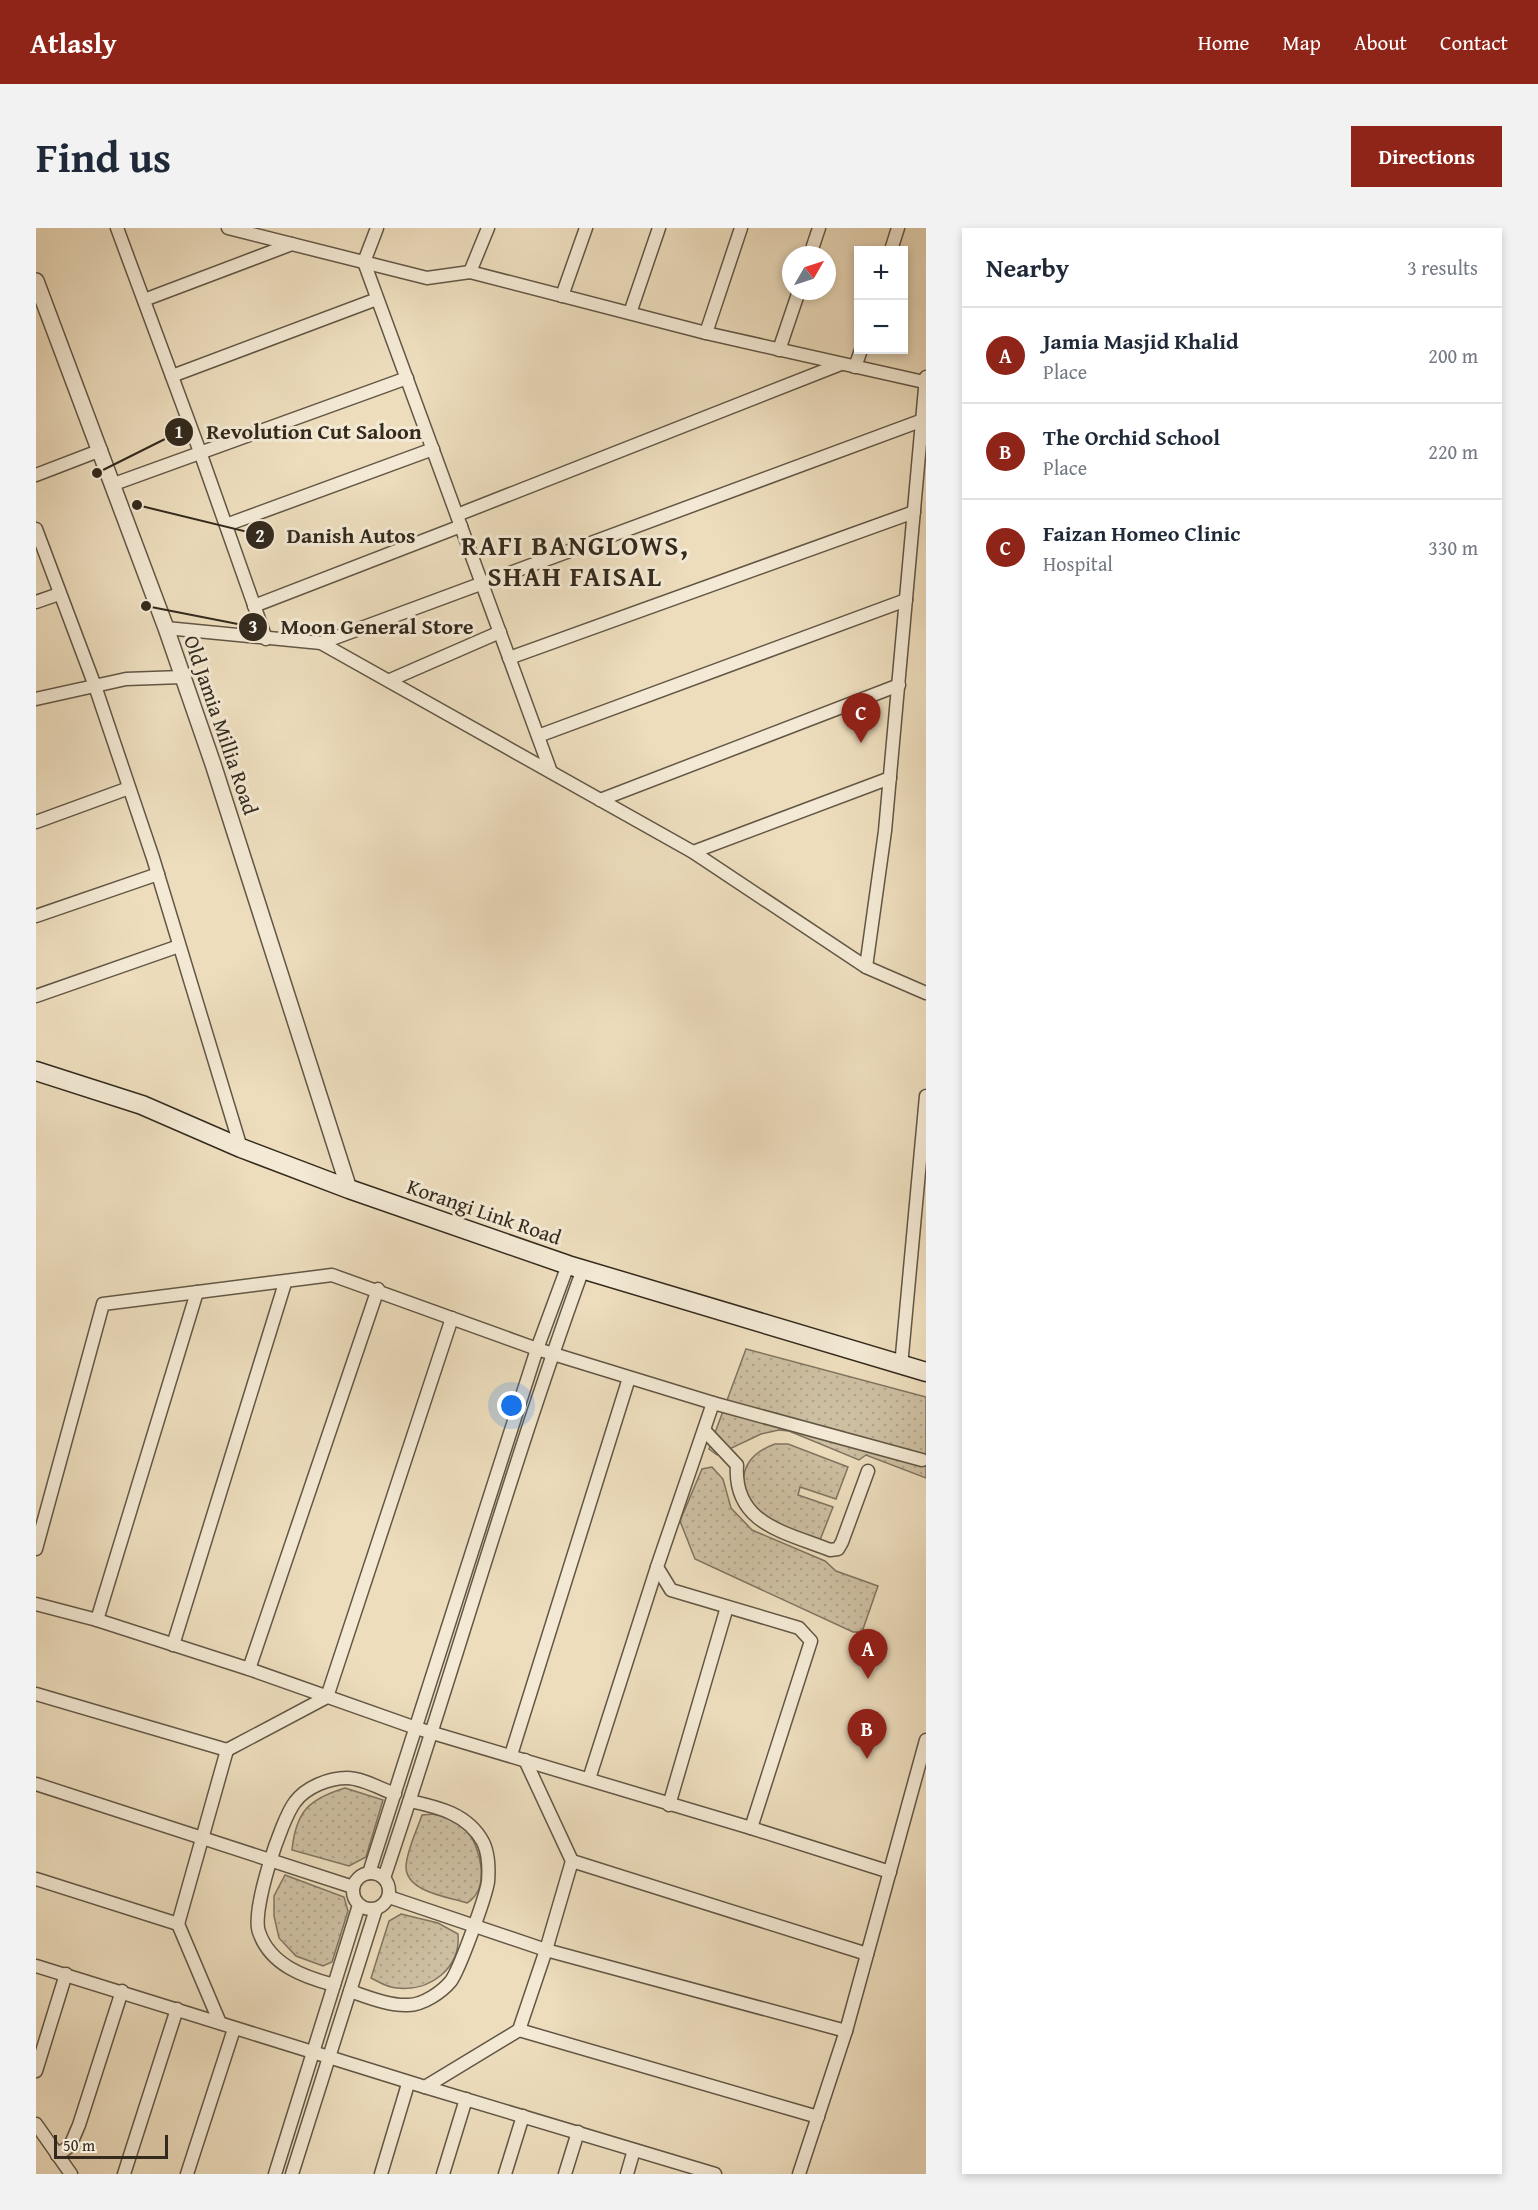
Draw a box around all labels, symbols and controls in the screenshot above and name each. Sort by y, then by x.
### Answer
text: Atlasly [30,22,117,63]
text: Home [1198,27,1249,58]
text: Map [1282,27,1321,58]
text: About [1354,27,1407,58]
text: Contact [1440,27,1508,58]
text: Find us [36,126,171,187]
button: Directions [1351,126,1502,187]
north arrow [782,246,836,300]
map controls [854,246,908,354]
button: + [854,246,908,300]
text: Nearby [986,248,1069,287]
text: 3 results [1407,253,1478,282]
button: − [854,300,908,354]
text: Jamia Masjid Khalid [1043,325,1239,357]
text: A [999,341,1012,370]
text: 200 m [1428,341,1478,370]
text: Place [1043,357,1087,386]
callout: Revolution Cut Saloon [164,412,433,452]
text: Revolution Cut Saloon [206,415,422,447]
text: 1 [174,418,184,445]
text: The Orchid School [1043,421,1220,453]
text: B [999,437,1012,466]
text: 220 m [1428,437,1478,466]
text: Place [1043,453,1087,482]
callout: Danish Autos [245,515,428,555]
text: Faizan Homeo Clinic [1043,517,1240,549]
text: Danish Autos [287,519,415,551]
text: 2 [255,522,265,549]
district label: RAFI BANGLOWS, SHAH FAISAL [461,525,689,596]
text: C [1000,533,1011,562]
text: 330 m [1428,533,1478,562]
text: Hospital [1043,549,1113,578]
callout: Moon General Store [238,607,485,647]
text: Moon General Store [280,610,474,642]
text: 3 [248,613,258,640]
street label: Old Jamia Millia Road [176,631,267,819]
pin: C [842,694,880,743]
street label: Korangi Link Road [403,1171,566,1253]
your location [497,1391,526,1420]
pin: A [848,1630,888,1679]
pin: B [848,1710,886,1759]
scale bar [54,2132,168,2160]
text: 50 m [63,2133,95,2157]

